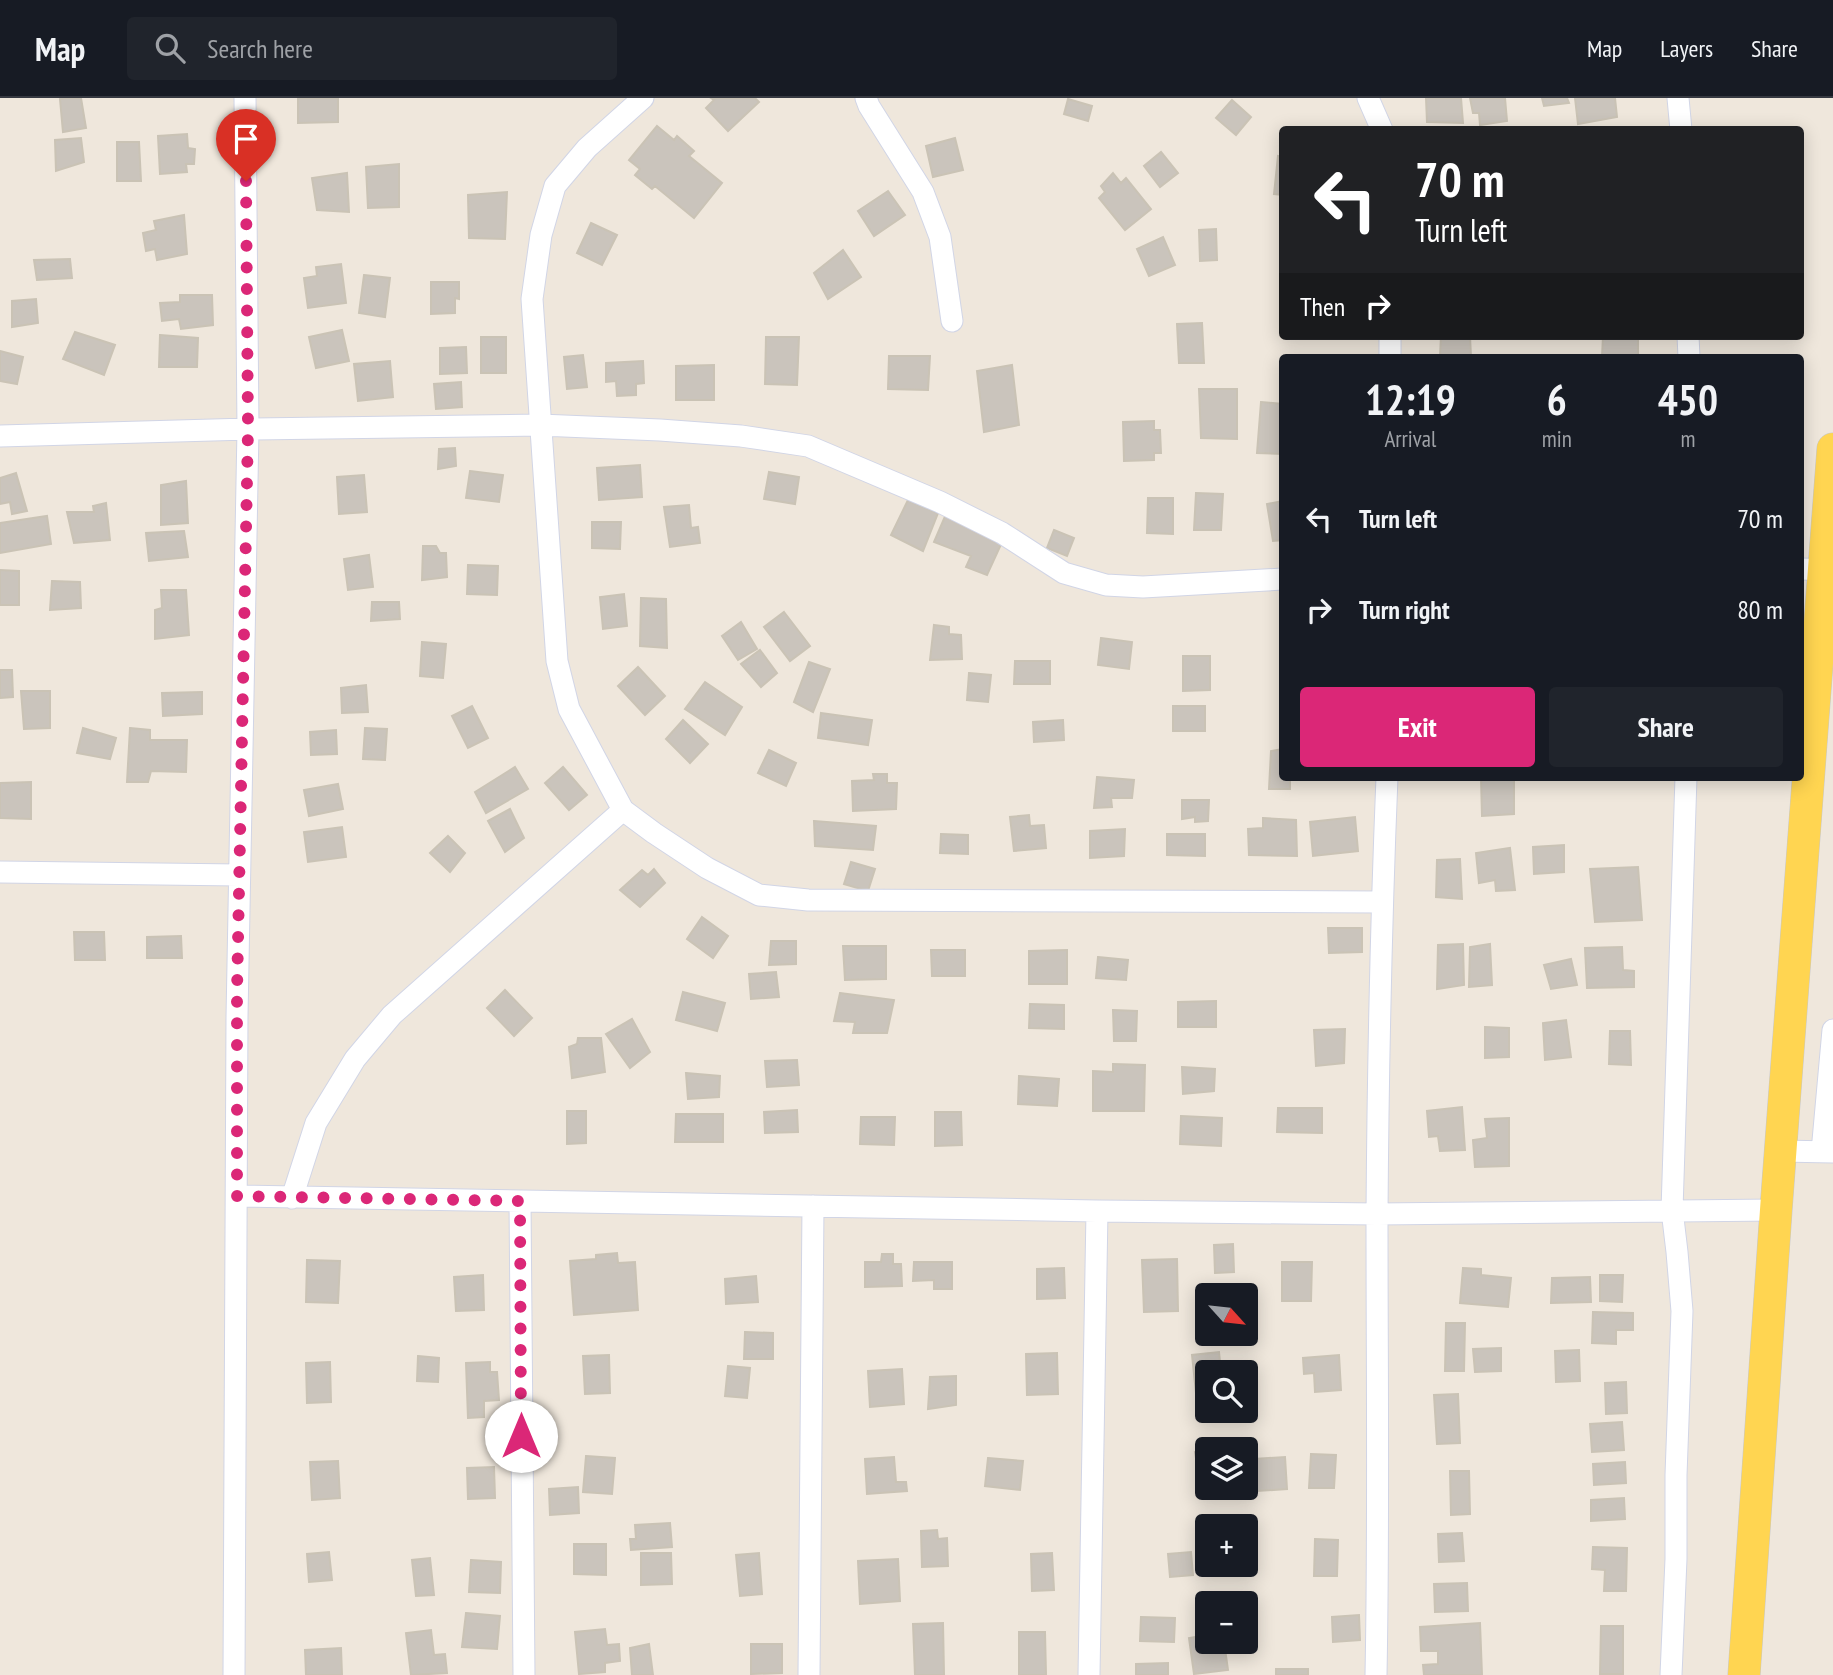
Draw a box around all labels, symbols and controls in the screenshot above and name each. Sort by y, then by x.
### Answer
search box [127,17,617,80]
text: Map [35,27,85,70]
icon: search [151,29,189,67]
text: Search here [207,32,313,65]
text: Map [1587,33,1622,64]
text: Layers [1660,33,1713,64]
text: Share [1751,33,1798,64]
pin [216,109,276,181]
icon: arrive [227,120,265,158]
text: 70 m [1415,147,1504,211]
icon: left [1300,154,1391,245]
text: Turn left [1415,209,1507,251]
icon: right [1359,287,1397,325]
text: Then [1300,290,1345,323]
text: 12:19 [1365,372,1456,427]
text: 6 [1547,372,1567,427]
text: 450 [1658,372,1718,427]
text: Arrival [1384,424,1436,453]
text: min [1542,424,1572,453]
text: m [1680,424,1695,453]
icon: left [1300,500,1338,538]
text: Turn left [1359,502,1437,535]
text: 70 m [1737,502,1783,535]
icon: right [1300,591,1338,629]
text: Turn right [1359,593,1450,626]
text: 80 m [1737,593,1783,626]
button: Exit [1300,687,1535,767]
button: Share [1549,687,1783,767]
north arrow [1195,1283,1258,1346]
map controls [1195,1283,1258,1654]
button: search [1195,1360,1258,1423]
position arrow [484,1399,558,1473]
button: layers [1195,1437,1258,1500]
button: + [1195,1514,1258,1577]
button: − [1195,1591,1258,1654]

